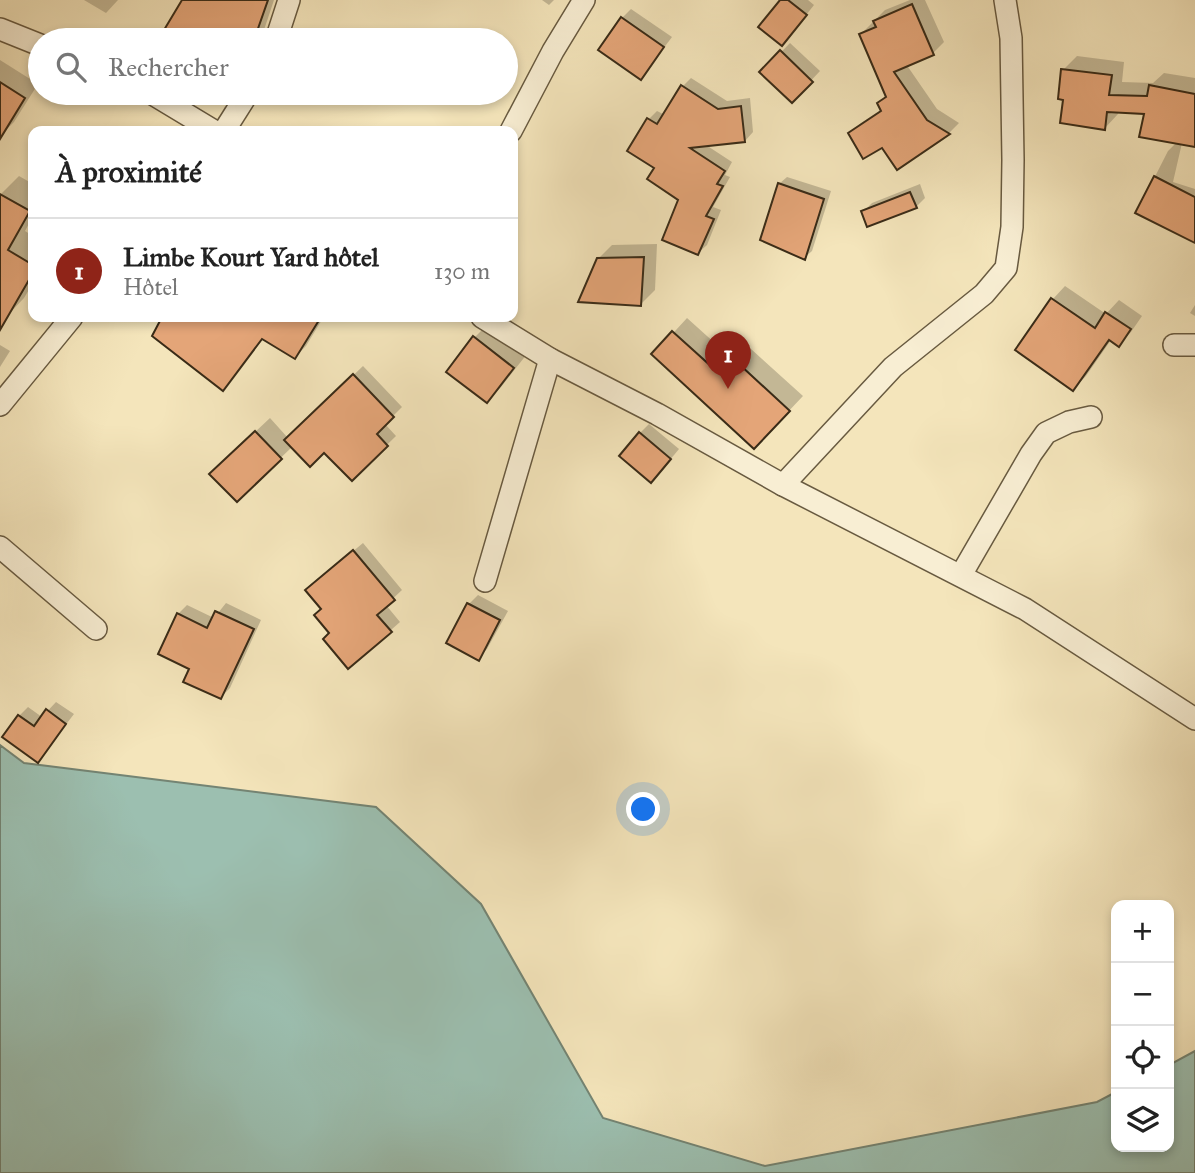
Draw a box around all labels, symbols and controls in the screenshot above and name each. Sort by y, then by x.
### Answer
search box [28,28,518,105]
icon: search [52,48,90,86]
text: Rechercher [108,51,229,83]
text: À proximité [56,154,202,190]
text: Limbe Kourt Yard hôtel [123,241,379,273]
text: 1 [74,257,84,285]
text: 130 m [434,257,490,285]
text: Hôtel [123,273,178,301]
pin: 1 [705,331,751,389]
your location [626,792,660,826]
map controls [1111,900,1174,1152]
button: + [1111,900,1174,963]
button: − [1111,963,1174,1026]
button: locate [1111,1026,1174,1089]
button: layers [1111,1089,1174,1152]

